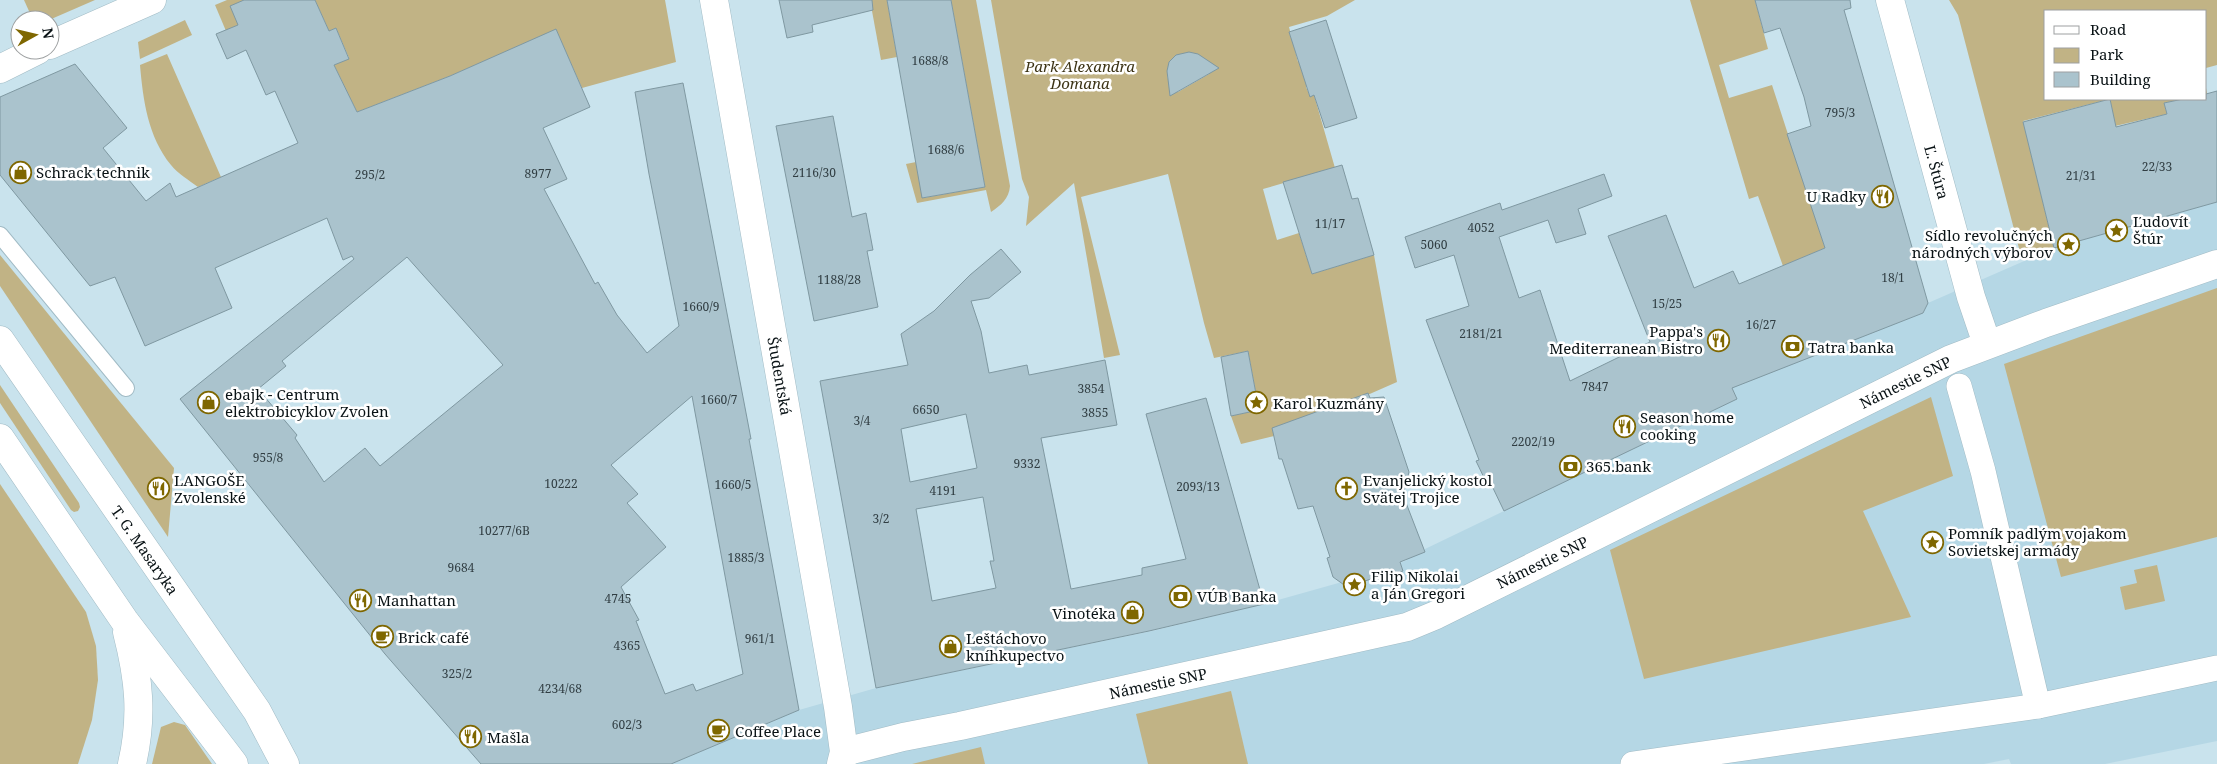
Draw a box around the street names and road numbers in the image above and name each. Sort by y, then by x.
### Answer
street label: Ľ. Štúra [1920,143,1954,201]
street label: Študentská [763,335,797,417]
street label: Námestie SNP [1856,351,1954,413]
street label: T. G. Masaryka [107,502,183,598]
street label: Námestie SNP [1493,531,1591,593]
street label: Námestie SNP [1107,663,1209,703]

